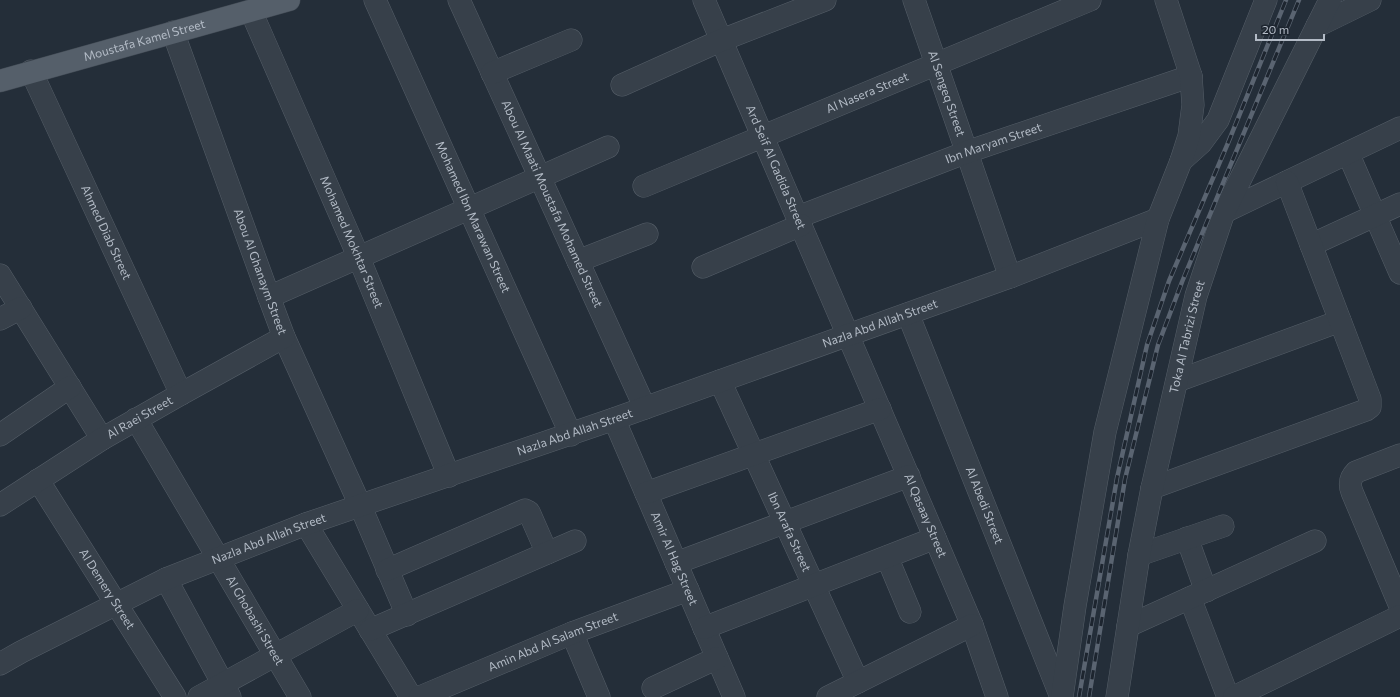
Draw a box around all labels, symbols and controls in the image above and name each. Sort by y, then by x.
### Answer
street label: Moustafa Kamel Street [82,16,207,63]
scale bar [1256,16,1324,42]
text: 20 m [1262,22,1289,36]
street label: Al Sengeq Street [926,48,969,138]
street label: Al Nasera Street [824,68,910,115]
street label: Abou Al Maati Moustafa Mohamed Street [499,97,606,309]
street label: Ard Seif Al Gadida Street [744,103,810,231]
street label: Ibn Maryam Street [943,119,1043,166]
street label: Mohamed Ibn Marawan Street [433,138,514,295]
street label: Mohamed Mokhtar Street [318,174,387,310]
street label: Ahmed Diab Street [79,182,135,282]
street label: Abou Al Ghanaym Street [232,206,290,336]
street label: Toka Al Tabrizi Street [1166,278,1207,395]
street label: Nazla Abd Allah Street [820,296,939,350]
street label: Al Raei Street [104,392,175,441]
street label: Nazla Abd Allah Street [515,405,634,458]
street label: Al Abedi Street [964,464,1007,546]
street label: Al Qasaay Street [902,471,950,559]
street label: Ibn Arafa Street [766,489,814,574]
street label: Amir Al Hag Street [649,509,702,607]
street label: Nazla Abd Allah Street [209,510,328,566]
street label: Al Demery Street [77,546,138,632]
street label: Al Ghobashi Street [224,573,288,667]
street label: Amin Abd Al Salam Street [486,609,620,674]

